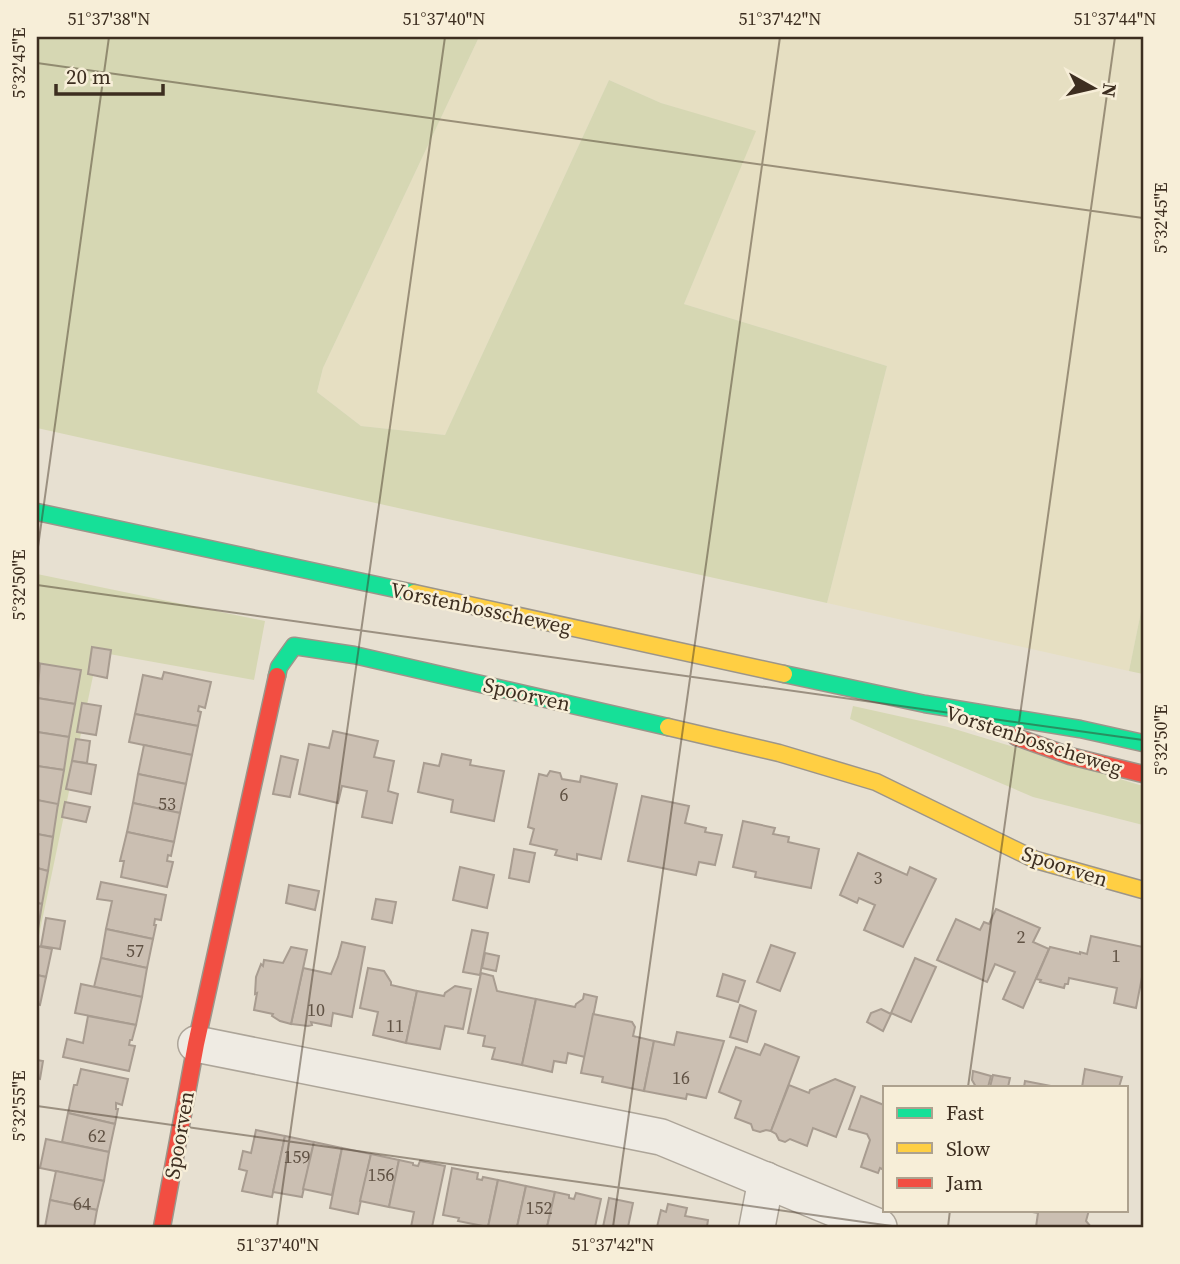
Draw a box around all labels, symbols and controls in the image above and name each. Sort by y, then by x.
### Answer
text: 51°37'38"N [68,6,150,31]
text: 51°37'40"N [403,6,485,31]
text: 51°37'42"N [739,6,821,31]
text: 51°37'44"N [1074,6,1156,31]
text: 5°32'45"E [6,27,31,99]
scale bar [56,52,163,96]
north arrow [1058,52,1128,122]
text: 20 m [66,62,111,91]
text: N [1096,82,1124,99]
text: 5°32'45"E [1148,182,1173,254]
text: 5°32'50"E [6,549,31,621]
street label: Vorstenbosscheweg [388,575,574,641]
street label: Spoorven [481,670,574,718]
street label: Vorstenbosscheweg [942,698,1126,782]
text: 5°32'50"E [1148,704,1173,776]
house number: 6 [560,782,569,807]
house number: 53 [158,791,176,816]
street label: Spoorven [1018,839,1112,894]
house number: 3 [874,865,883,890]
house number: 2 [1017,924,1026,949]
house number: 57 [126,938,144,963]
house number: 1 [1112,943,1121,968]
house number: 10 [307,997,325,1022]
house number: 11 [386,1013,404,1038]
house number: 16 [672,1065,690,1090]
text: 5°32'55"E [6,1070,31,1142]
legend [883,1086,1128,1212]
street label: Spoorven [157,1089,201,1181]
text: Fast [946,1098,984,1127]
house number: 62 [88,1123,106,1148]
text: Slow [946,1134,990,1163]
house number: 159 [284,1144,311,1169]
house number: 156 [368,1162,395,1187]
text: Jam [945,1168,983,1197]
house number: 64 [73,1191,91,1216]
house number: 152 [526,1195,553,1220]
text: 51°37'40"N [237,1232,319,1257]
text: 51°37'42"N [572,1232,654,1257]

